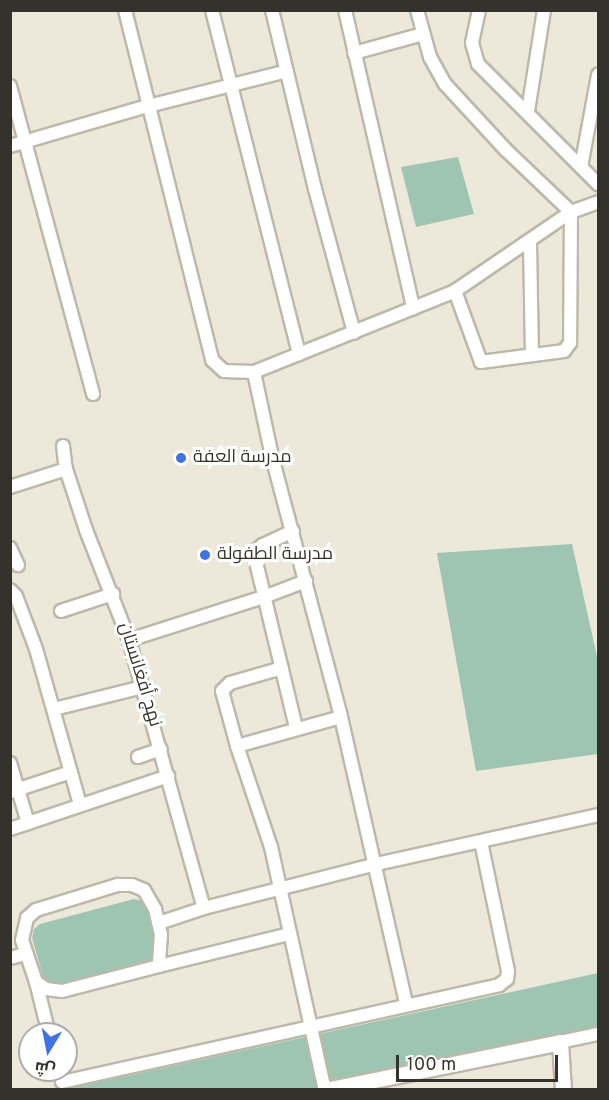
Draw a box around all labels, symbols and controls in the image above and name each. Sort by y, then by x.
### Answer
place label: مدرسة العفة [193,447,292,469]
marker: مدرسة العفة [174,451,188,465]
place label: مدرسة الطفولة [217,544,333,566]
marker: مدرسة الطفولة [198,548,212,562]
street label: نهج أفغانستان [113,620,165,730]
north arrow [18,1022,78,1082]
scale bar [399,1043,561,1081]
text: 100 m [407,1054,456,1077]
text: ش [33,1056,57,1079]

